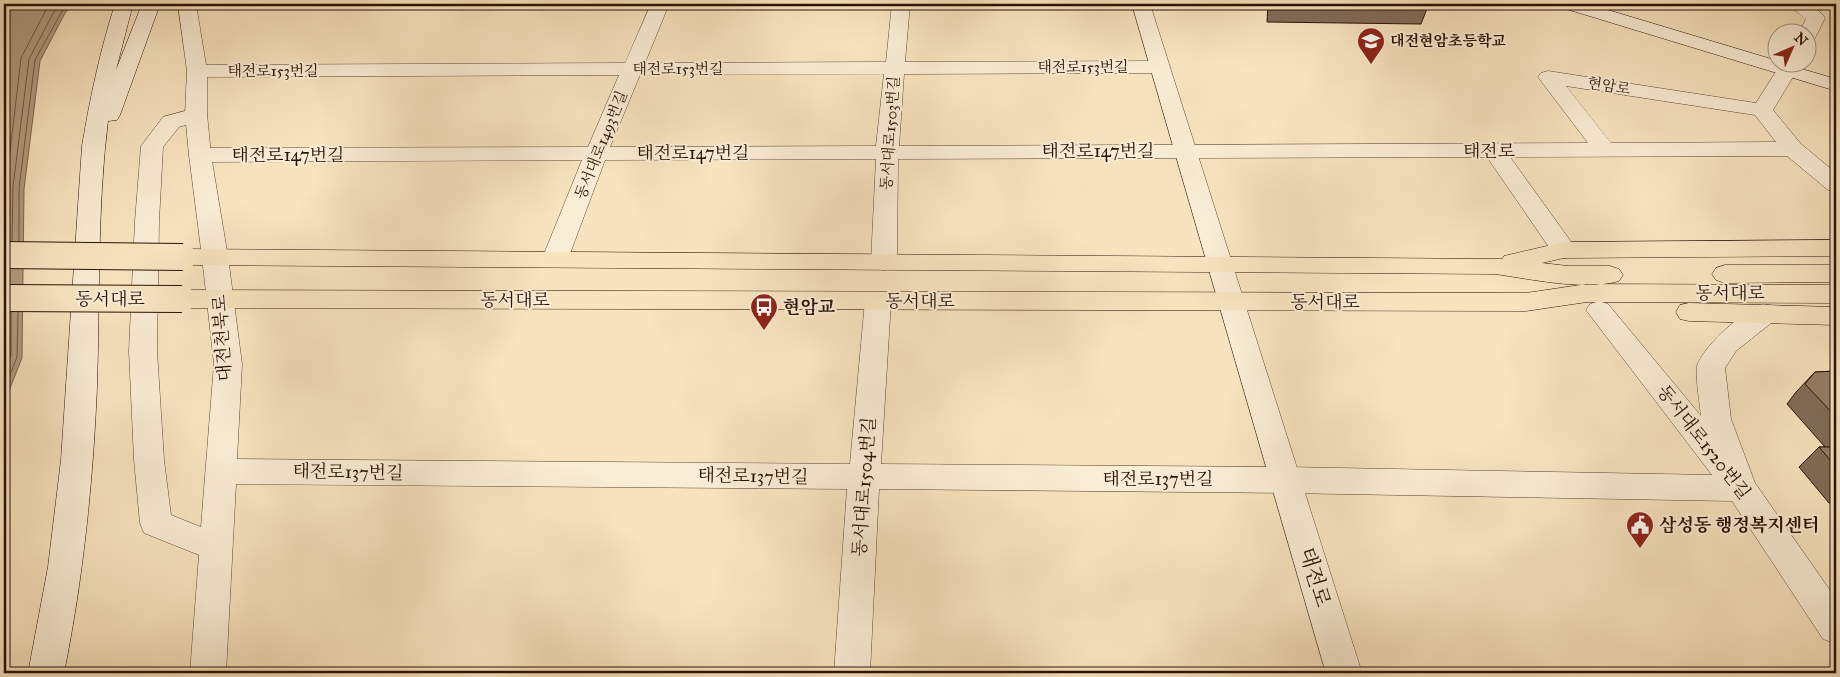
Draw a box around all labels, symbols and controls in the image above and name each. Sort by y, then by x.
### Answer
north arrow [1768,22,1818,72]
school or university icon: 대전현암초등학교 [1356,26,1386,65]
text: N [1791,29,1811,49]
place label: 대전현암초등학교 [1390,32,1506,50]
street label: 태전로153번길 [1037,58,1129,76]
street label: 태전로153번길 [632,60,724,78]
street label: 태전로153번길 [227,62,319,80]
street label: 현암로 [1586,74,1632,98]
street label: 동서대로1503번길 [877,75,903,191]
street label: 동서대로1493번길 [571,88,631,202]
street label: 태전로147번길 [1042,140,1154,162]
street label: 태전로 [1463,140,1515,162]
street label: 태전로147번길 [637,142,749,164]
street label: 태전로147번길 [232,144,344,166]
street label: 동서대로 [1695,282,1765,304]
street label: 동서대로 [75,288,145,310]
street label: 동서대로 [480,289,550,311]
street label: 동서대로 [885,290,955,312]
street label: 동서대로 [1290,291,1360,313]
bus stop icon: 현암교 [749,292,779,331]
street label: 대전천북로 [208,294,236,382]
place label: 현암교 [783,296,836,318]
street label: 동서대로1520번길 [1653,380,1755,504]
street label: 동서대로1504번길 [848,416,880,558]
street label: 태전로137번길 [292,460,404,484]
street label: 태전로137번길 [697,464,809,488]
street label: 태전로137번길 [1103,468,1213,490]
public building icon: 삼성동 행정복지센터 [1625,510,1655,549]
place label: 삼성동 행정복지센터 [1659,514,1819,536]
street label: 태전로 [1294,544,1336,610]

